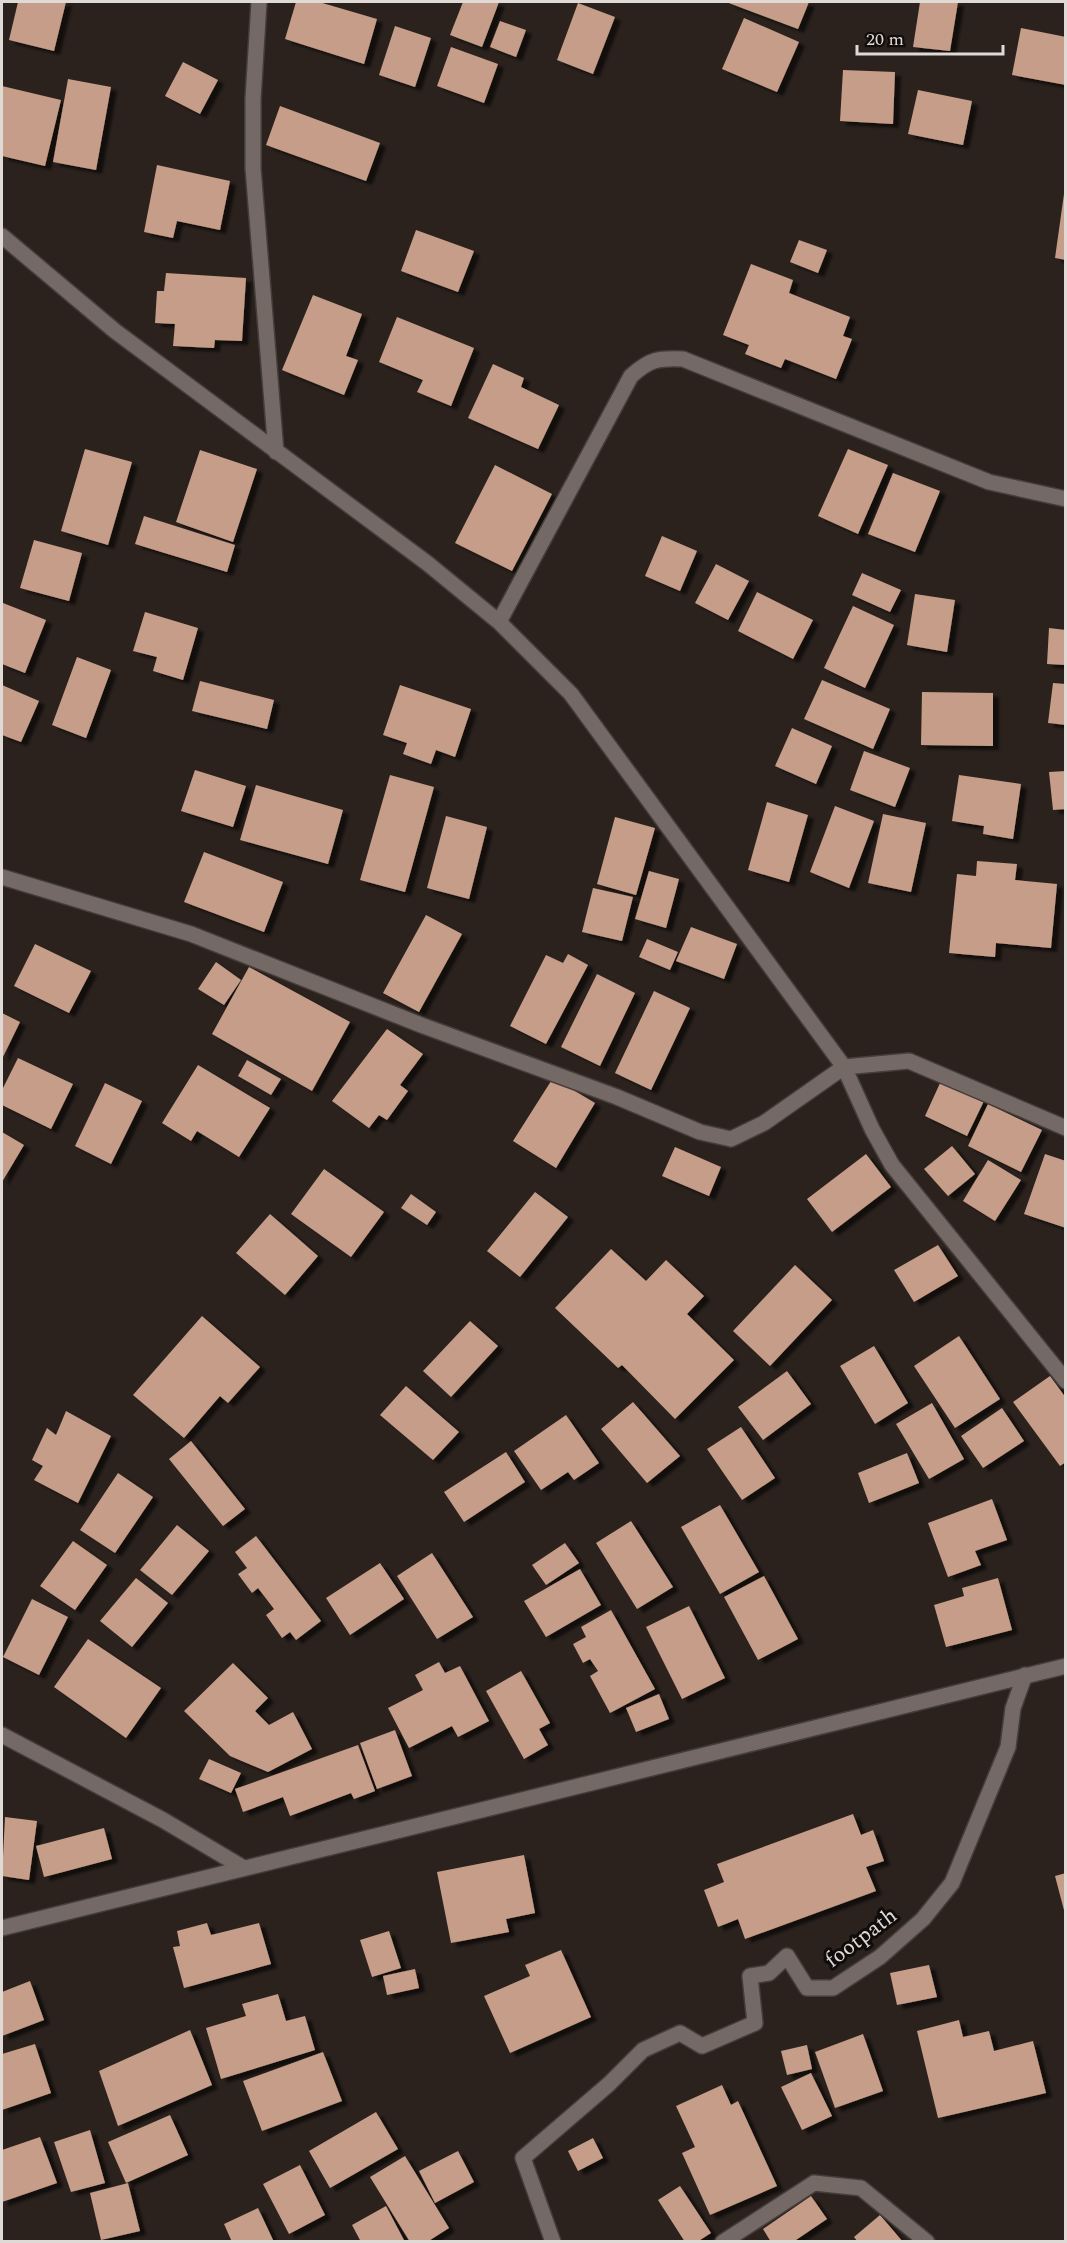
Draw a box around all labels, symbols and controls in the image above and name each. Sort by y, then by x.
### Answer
scale bar [857,18,1002,56]
text: 20 m [866,26,904,53]
street label: footpath [818,1900,904,1976]

